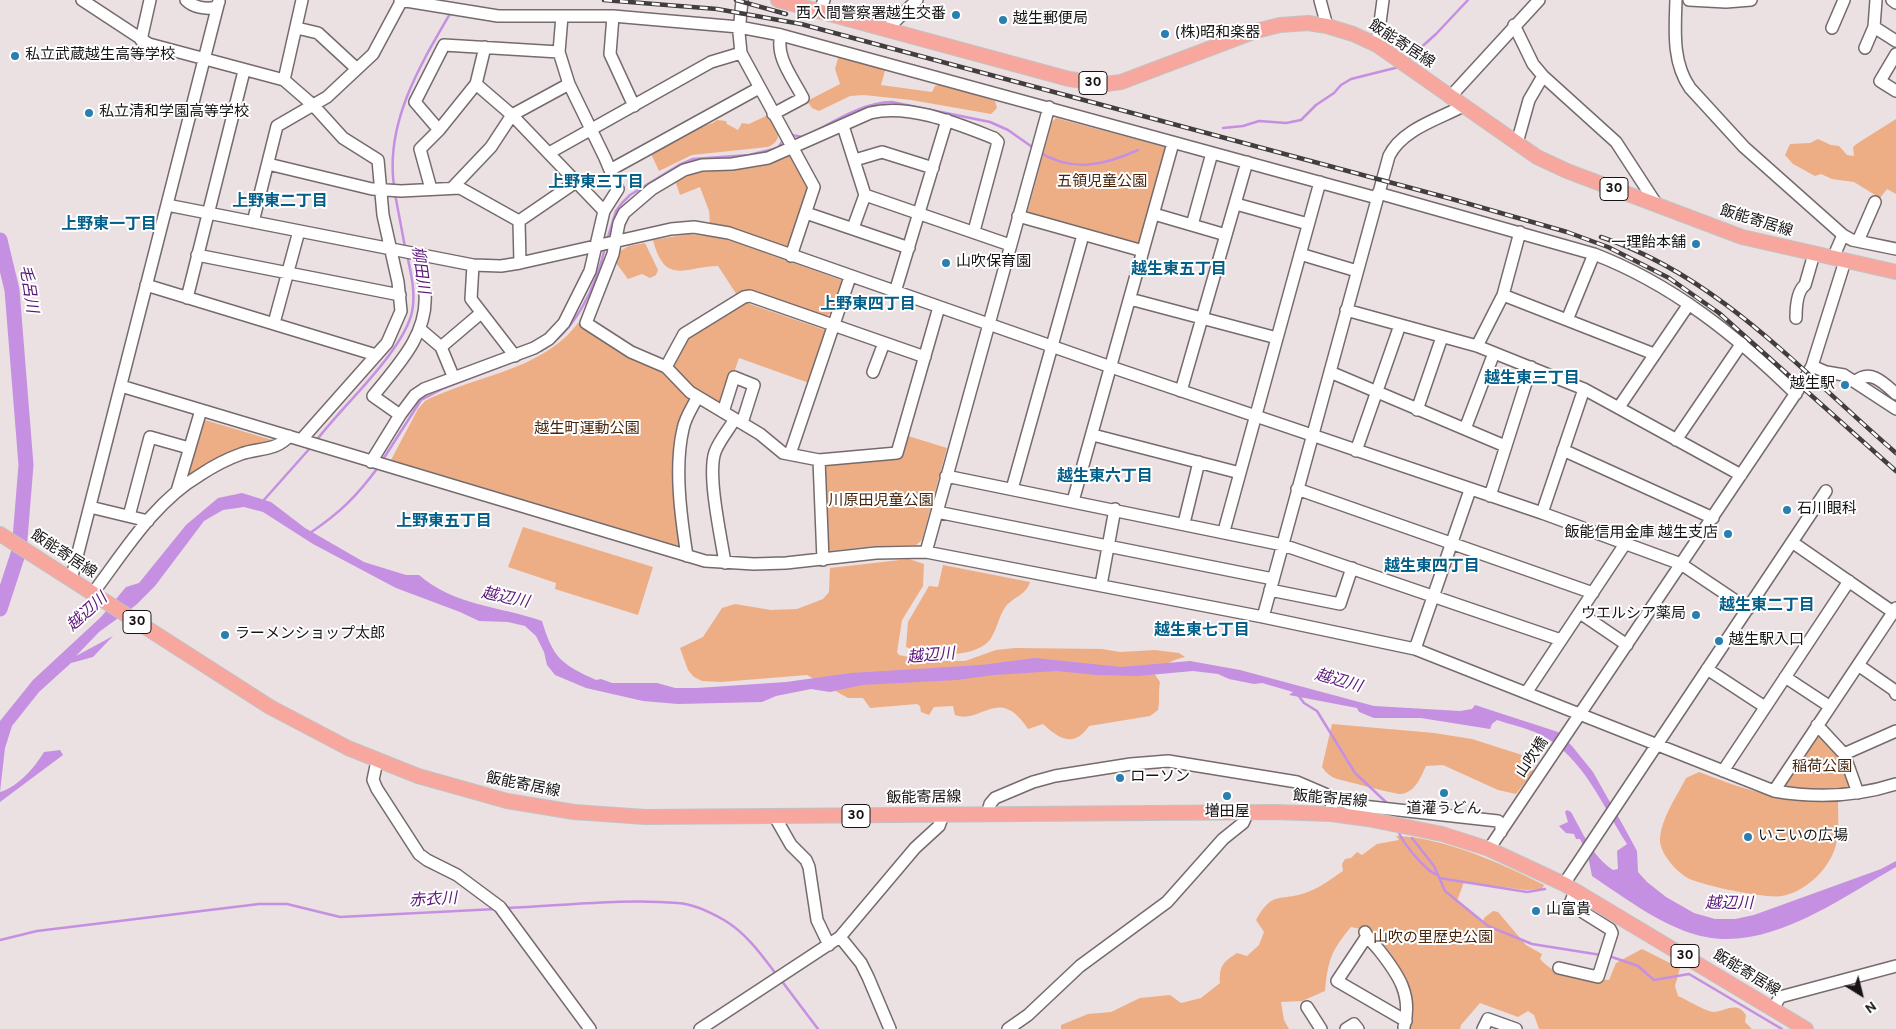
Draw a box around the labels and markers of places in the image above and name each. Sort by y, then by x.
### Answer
place label: 西入間警察署越生交番 [796,6,946,24]
marker: 西入間警察署越生交番 [950,9,962,21]
place label: 越生郵便局 [1013,11,1088,29]
marker: 越生郵便局 [997,14,1009,26]
place label: (株)昭和楽器 [1175,25,1260,43]
marker: (株)昭和楽器 [1159,28,1171,40]
place label: 私立武蔵越生高等学校 [25,47,175,65]
marker: 私立武蔵越生高等学校 [9,50,21,62]
place label: 私立清和学園高等学校 [99,104,249,122]
marker: 私立清和学園高等学校 [83,107,95,119]
place label: 一理飴本舗 [1611,235,1686,253]
marker: 一理飴本舗 [1690,238,1702,250]
place label: 山吹保育園 [956,254,1031,272]
marker: 山吹保育園 [940,257,952,269]
place label: 越生駅 [1790,376,1835,394]
marker: 越生駅 [1839,379,1851,391]
place label: 石川眼科 [1797,501,1857,519]
marker: 石川眼科 [1781,504,1793,516]
place label: 飯能信用金庫 越生支店 [1564,525,1718,543]
marker: 飯能信用金庫 越生支店 [1722,528,1734,540]
place label: ウエルシア薬局 [1581,606,1686,624]
marker: ウエルシア薬局 [1690,609,1702,621]
place label: ラーメンショップ太郎 [235,626,385,644]
marker: ラーメンショップ太郎 [219,629,231,641]
place label: 越生駅入口 [1729,632,1804,650]
marker: 越生駅入口 [1713,635,1725,647]
place label: ローソン [1130,769,1190,787]
marker: ローソン [1114,772,1126,784]
marker: 道灌うどん [1438,787,1450,799]
marker: 増田屋 [1221,790,1233,802]
place label: 道灌うどん [1407,801,1481,819]
place label: 増田屋 [1205,804,1249,822]
place label: いこいの広場 [1758,828,1848,846]
marker: いこいの広場 [1742,831,1754,843]
place label: 山富貴 [1546,902,1591,920]
marker: 山富貴 [1530,905,1542,917]

